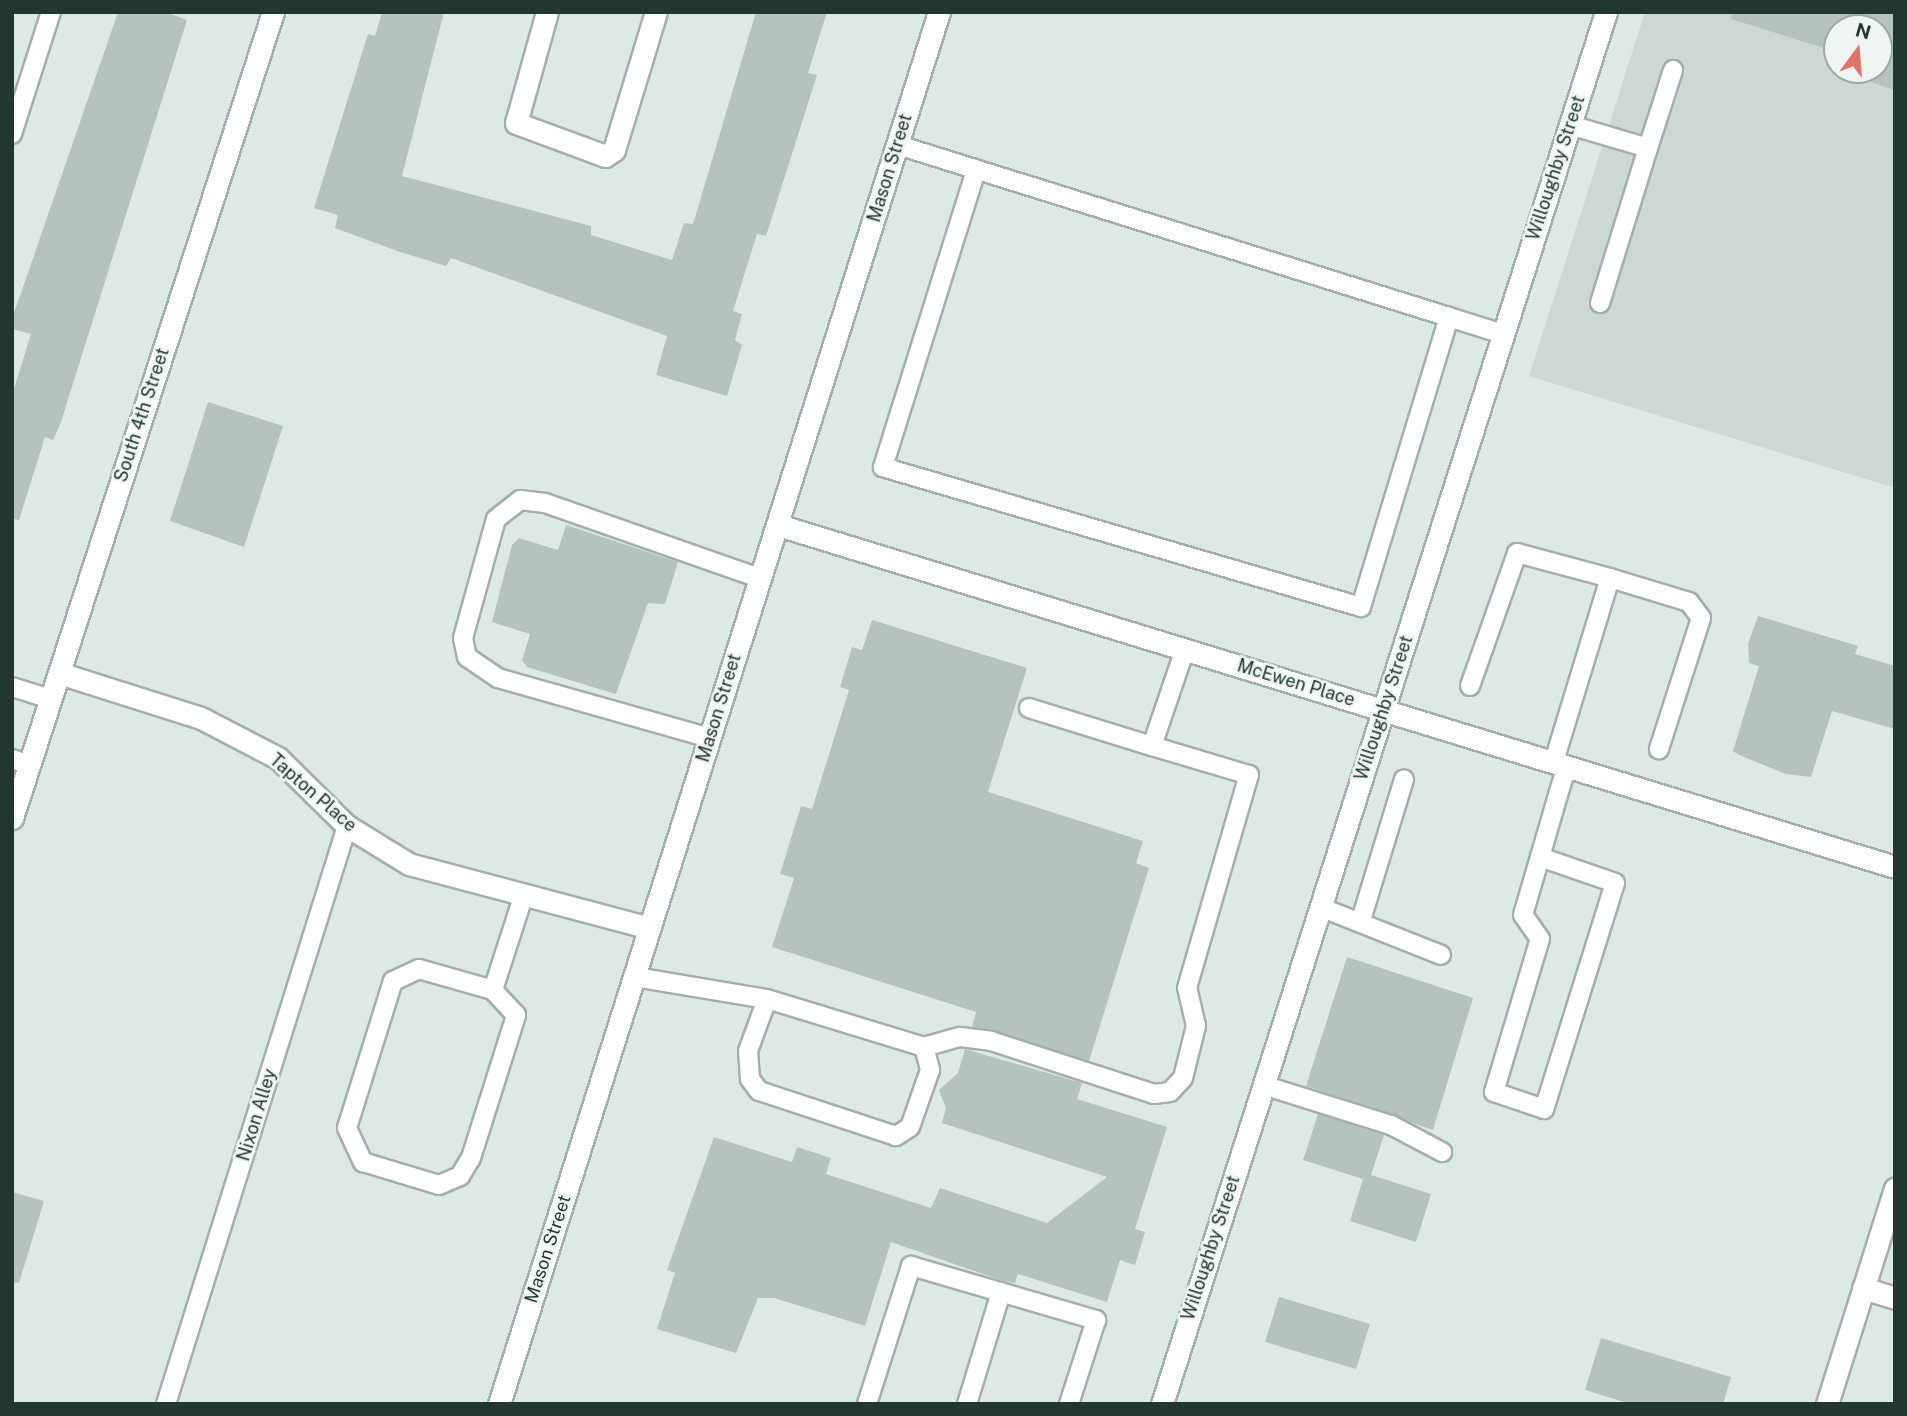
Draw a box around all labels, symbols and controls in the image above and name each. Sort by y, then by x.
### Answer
north arrow [1823,14,1893,84]
text: N [1853,18,1873,43]
street label: Willoughby Street [1522,93,1590,243]
street label: Mason Street [863,111,917,225]
street label: South 4th Street [110,345,174,485]
street label: Willoughby Street [1350,633,1418,783]
street label: Mason Street [692,651,746,765]
street label: McEwen Place [1235,655,1357,711]
street label: Tapton Place [265,749,361,837]
street label: Nixon Alley [233,1066,281,1164]
street label: Willoughby Street [1177,1173,1245,1323]
street label: Mason Street [520,1192,576,1306]

